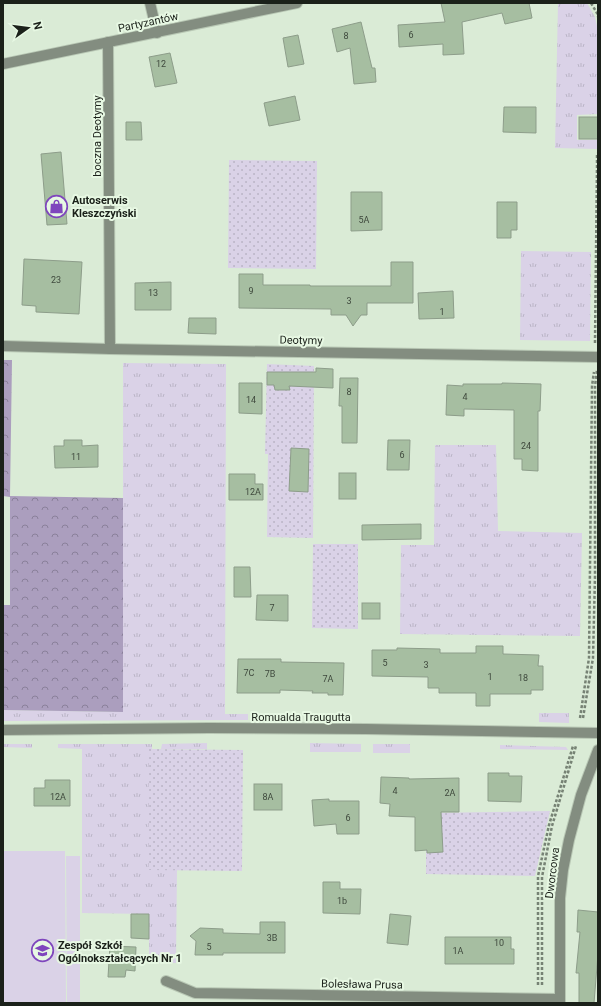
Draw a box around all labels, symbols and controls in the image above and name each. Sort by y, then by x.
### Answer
north arrow [8,8,48,48]
street label: Partyzantów [117,10,180,35]
text: N [30,20,45,31]
house number: 6 [408,30,414,40]
house number: 8 [343,31,349,41]
house number: 12 [156,59,166,69]
street label: boczna Deotymy [91,94,104,177]
shop icon: Autoserwis Kleszczyński [43,193,69,219]
place label: Autoserwis Kleszczyński [72,194,137,220]
house number: 5A [359,215,370,225]
house number: 23 [51,275,61,285]
house number: 9 [248,286,254,296]
house number: 13 [148,288,158,298]
house number: 3 [346,296,352,306]
house number: 1 [439,307,445,317]
street label: Deotymy [279,334,323,347]
house number: 8 [346,387,352,397]
house number: 4 [462,392,468,402]
house number: 14 [246,395,256,405]
house number: 24 [521,441,531,451]
house number: 6 [399,450,405,460]
house number: 11 [71,452,81,462]
house number: 12A [245,487,261,497]
house number: 7 [269,603,275,613]
house number: 5 [382,658,388,668]
house number: 3 [423,660,429,670]
house number: 7C [244,668,255,678]
house number: 7B [265,669,276,679]
house number: 1 [487,672,493,682]
house number: 18 [518,673,528,683]
house number: 7A [323,674,334,684]
street label: Romualda Traugutta [251,711,351,724]
house number: 4 [392,786,398,796]
house number: 2A [445,788,456,798]
house number: 12A [50,792,66,802]
house number: 8A [263,792,274,802]
house number: 6 [345,813,351,823]
street label: Dworcowa [543,847,562,899]
house number: 1b [337,896,347,906]
house number: 3B [267,933,278,943]
school or university icon: Zespół Szkół Ogólnokształcących Nr 1 [30,938,56,964]
house number: 10 [494,938,504,948]
place label: Zespół Szkół Ogólnokształcących Nr 1 [58,939,182,965]
house number: 5 [206,942,212,952]
house number: 1A [453,946,464,956]
street label: Bolesława Prusa [321,977,403,992]

